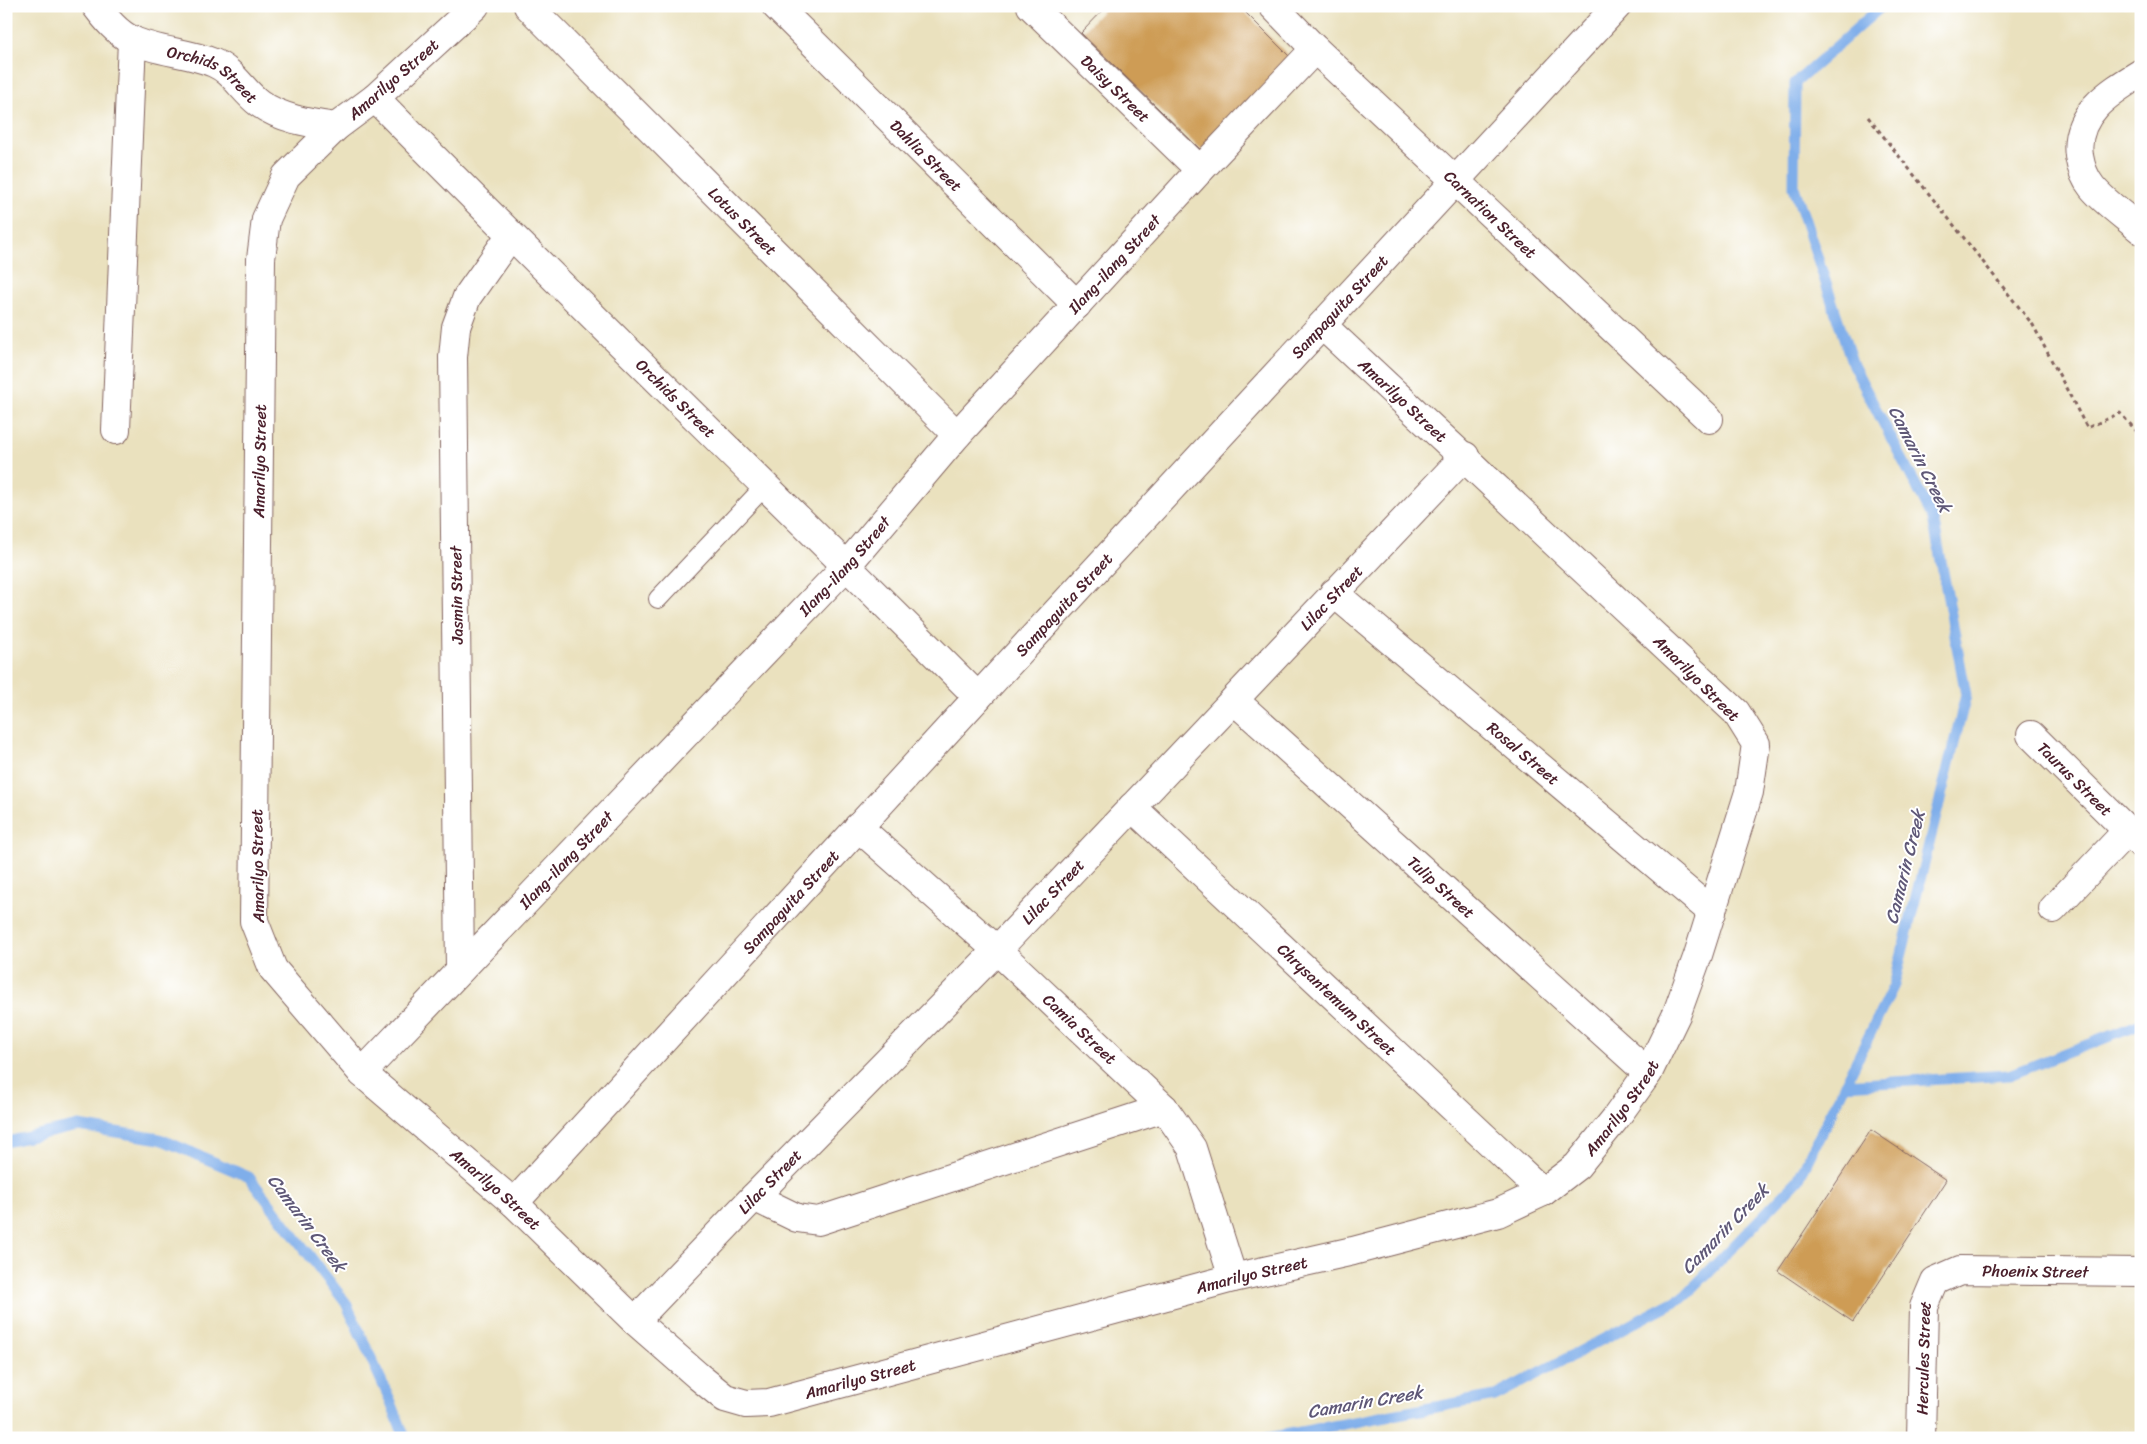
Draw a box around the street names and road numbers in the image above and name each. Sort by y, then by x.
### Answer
street label: Amarilyo Street [340,31,446,128]
street label: Orchids Street [164,37,265,111]
street label: Daisy Street [1073,47,1157,130]
street label: Dahlia Street [883,112,970,199]
street label: Carnation Street [1437,163,1544,266]
street label: Lotus Street [701,180,784,263]
street label: Ilang-ilang Street [1060,207,1169,322]
street label: Sampaguita Street [1284,248,1396,366]
street label: Amarilyo Street [1350,350,1454,450]
street label: Orchids Street [628,352,723,445]
street label: Amarilyo Street [244,404,275,519]
street label: Ilang-ilang Street [791,509,898,624]
street label: Jasmin Street [441,545,472,645]
street label: Sampaguita Street [1008,546,1120,664]
street label: Lilac Street [1292,558,1370,638]
street label: Amarilyo Street [1645,627,1747,729]
street label: Rosal Street [1480,714,1566,793]
street label: Taurus Street [2030,734,2119,824]
street label: Ilang-ilang Street [511,803,621,917]
street label: Amarilyo Street [242,809,273,924]
street label: Sampaguita Street [735,843,847,961]
street label: Tulip Street [1400,848,1482,926]
street label: Lilac Street [1014,852,1092,932]
street label: Chrysantemum Street [1270,936,1403,1063]
street label: Camia Street [1036,986,1124,1072]
street label: Amarilyo Street [1576,1055,1667,1163]
street label: Amarilyo Street [443,1140,548,1237]
street label: Lilac Street [731,1142,809,1221]
street label: Amarilyo Street [1192,1248,1310,1303]
street label: Phoenix Street [1982,1256,2089,1286]
street label: Hercules Street [1908,1296,1940,1415]
street label: Amarilyo Street [801,1350,919,1408]

